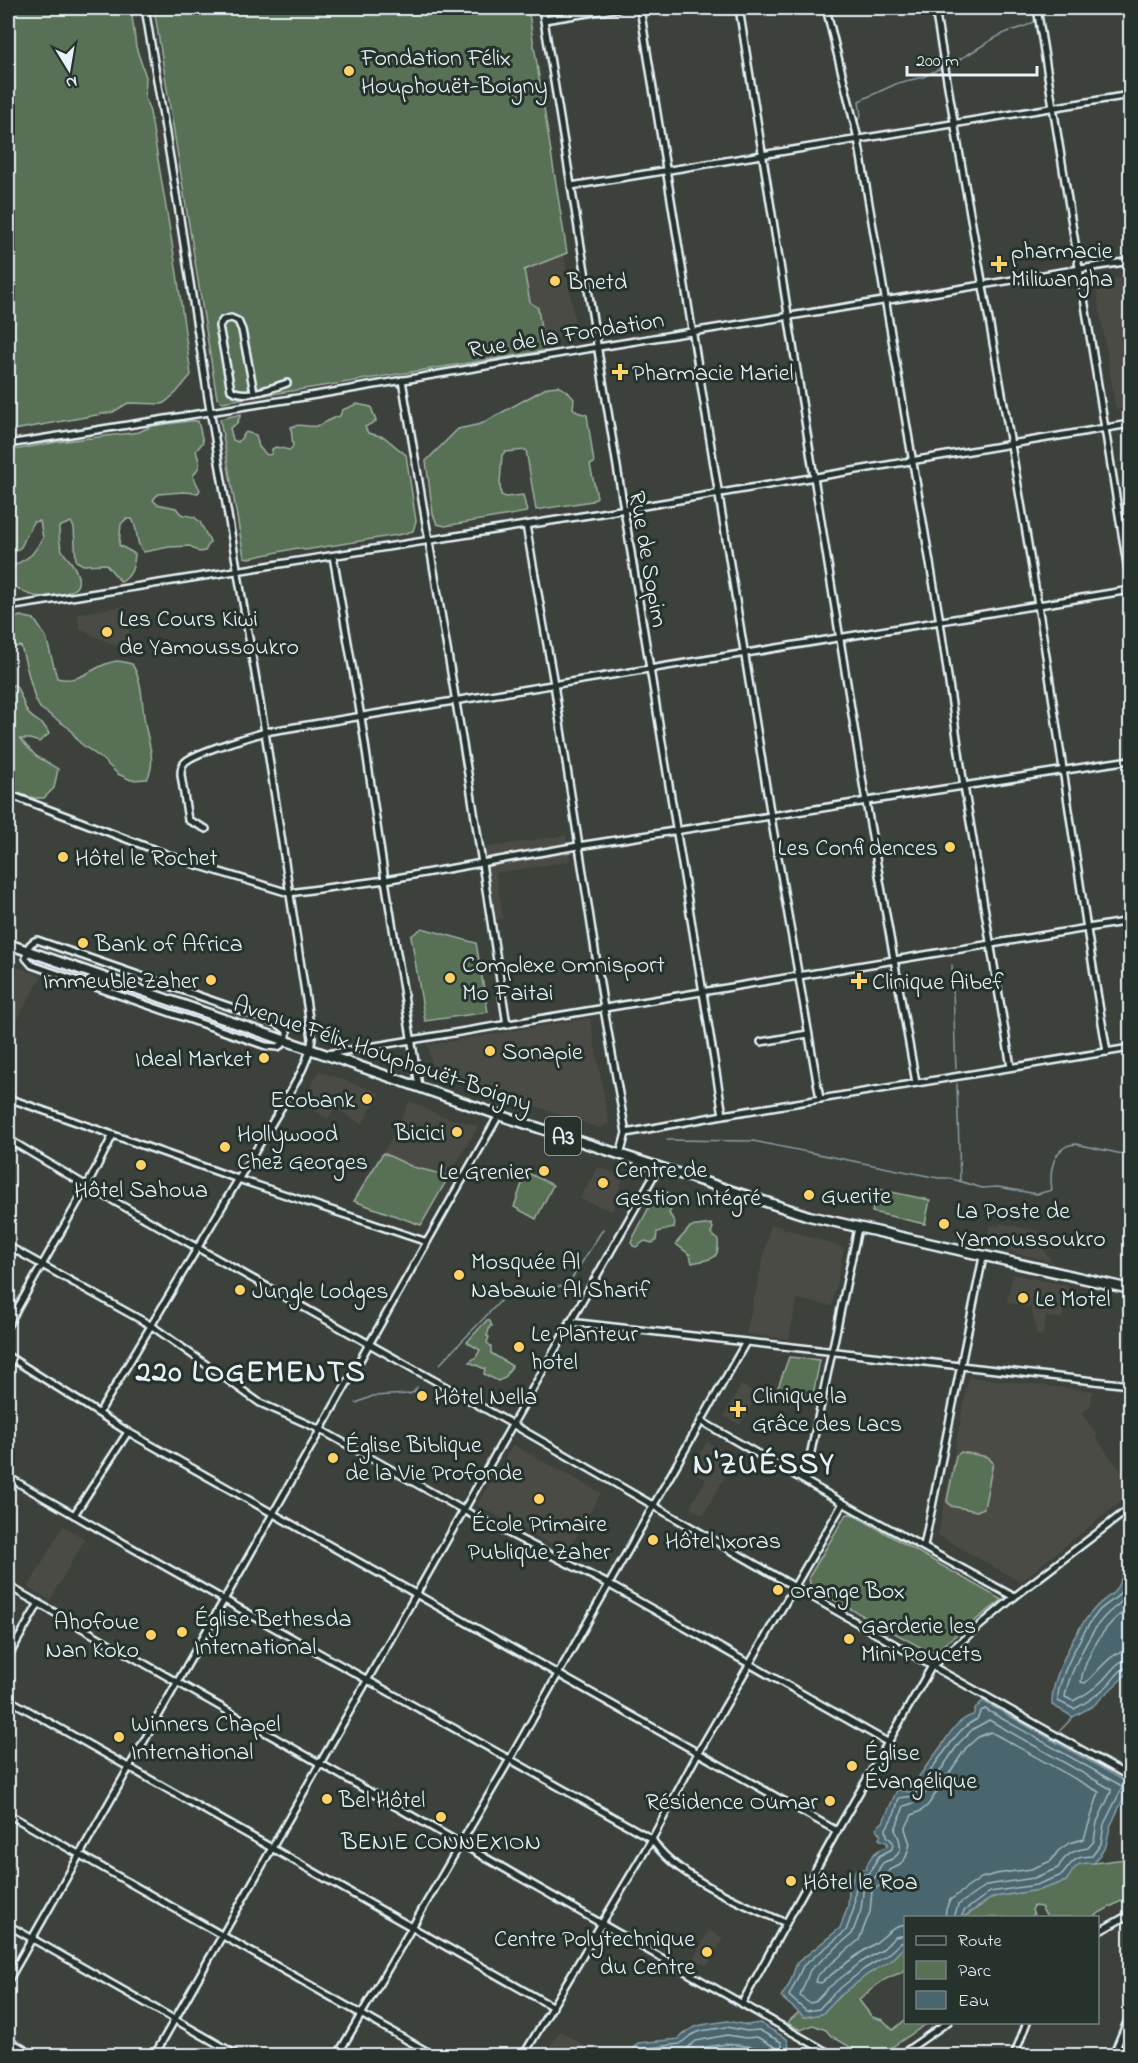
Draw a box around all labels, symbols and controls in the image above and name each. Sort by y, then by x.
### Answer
north arrow [39,39,99,99]
scale bar [907,39,1038,77]
place label: Fondation Félix Houphouët-Boigny [360,42,548,106]
text: 200 m [916,49,959,75]
marker: Fondation Félix Houphouët-Boigny [342,64,356,78]
text: N [64,69,79,95]
place label: pharmacie Miliwangha [1011,235,1113,298]
marker: pharmacie Miliwangha [992,257,1006,271]
place label: Bnetd [566,266,628,301]
marker: Bnetd [548,274,562,288]
street label: Rue de la Fondation [466,304,667,369]
place label: Pharmacie Mariel [632,357,794,392]
marker: Pharmacie Mariel [613,365,627,379]
street label: Rue de Sopim [617,489,676,630]
place label: Les Cours Kiwi de Yamoussoukro [119,603,299,666]
marker: Les Cours Kiwi de Yamoussoukro [100,625,114,639]
place label: Les Confidences [778,832,938,867]
marker: Les Confidences [943,840,957,854]
place label: Hôtel le Rochet [75,842,218,877]
marker: Hôtel le Rochet [56,850,70,864]
place label: Bank of Africa [94,928,243,963]
marker: Bank of Africa [76,936,90,950]
place label: Complexe Omnisport Mo Faitai [462,949,665,1012]
place label: Immeuble Zaher [43,965,200,1000]
place label: Clinique Aibef [872,966,1005,1001]
marker: Complexe Omnisport Mo Faitai [443,971,457,985]
marker: Clinique Aibef [850,972,868,990]
marker: Immeuble Zaher [204,973,218,987]
street label: Avenue Félix Houphouët-Boigny [228,988,536,1124]
place label: Sonapie [502,1036,583,1071]
place label: Ideal Market [135,1043,252,1078]
marker: Sonapie [483,1044,497,1058]
marker: Ideal Market [257,1051,271,1065]
place label: Ecobank [270,1084,355,1119]
marker: Ecobank [360,1092,374,1106]
place label: Bicici [394,1117,445,1152]
road number: A3 [545,1117,581,1155]
place label: Hollywood Chez Georges [237,1118,368,1181]
marker: Bicici [450,1125,464,1139]
marker: Hollywood Chez Georges [218,1140,232,1154]
place label: Centre de Gestion Intégré [615,1154,761,1217]
place label: Le Grenier [439,1156,533,1191]
marker: Hôtel Sahoua [134,1158,148,1172]
marker: Le Grenier [537,1164,551,1178]
place label: Hôtel Sahoua [74,1174,208,1209]
marker: Centre de Gestion Intégré [596,1176,610,1190]
place label: Guerite [821,1180,891,1215]
marker: Guerite [802,1188,816,1202]
place label: La Poste de Yamoussoukro [956,1195,1106,1258]
marker: La Poste de Yamoussoukro [937,1217,951,1231]
place label: Mosquée Al Nabawie Al Sharif [471,1246,651,1309]
marker: Mosquée Al Nabawie Al Sharif [452,1268,466,1282]
place label: Jungle Lodges [252,1275,388,1310]
marker: Jungle Lodges [233,1283,247,1297]
place label: Le Motel [1035,1283,1111,1318]
marker: Le Motel [1016,1291,1030,1305]
place label: Le Planteur hotel [531,1318,638,1381]
marker: Le Planteur hotel [512,1340,526,1354]
district label: 220 LOGEMENTS [135,1352,366,1396]
place label: Clinique la Grâce des Lacs [752,1380,902,1443]
place label: Hôtel Nella [434,1381,537,1416]
marker: Hôtel Nella [415,1389,429,1403]
marker: Clinique la Grâce des Lacs [729,1400,747,1418]
place label: Église Biblique de la Vie Profonde [345,1429,523,1492]
district label: N'ZUÉSSY [693,1444,835,1488]
marker: Église Biblique de la Vie Profonde [326,1451,340,1465]
marker: École Primaire Publique Zaher [532,1492,546,1506]
place label: École Primaire Publique Zaher [468,1508,611,1571]
place label: Hôtel Ixoras [665,1525,781,1560]
marker: Hôtel Ixoras [646,1533,660,1547]
place label: Orange Box [790,1575,905,1610]
marker: Orange Box [771,1583,785,1597]
place label: Église Bethesda International [194,1603,352,1666]
place label: Ahofoue Nan Koko [46,1606,139,1669]
place label: Garderie les Mini Poucets [861,1610,982,1673]
marker: Église Bethesda International [175,1625,189,1639]
marker: Ahofoue Nan Koko [144,1628,158,1642]
marker: Garderie les Mini Poucets [842,1632,856,1646]
place label: Winners Chapel International [131,1708,281,1771]
marker: Winners Chapel International [112,1730,126,1744]
place label: Église Évangélique [864,1737,977,1800]
marker: Église Évangélique [845,1759,859,1773]
place label: Bel Hôtel [338,1784,425,1819]
place label: Résidence Oumar [646,1786,819,1821]
marker: Bel Hôtel [320,1792,334,1806]
marker: Résidence Oumar [823,1794,837,1808]
marker: BENIE CONNEXION [434,1810,448,1824]
place label: BENIE CONNEXION [340,1826,541,1861]
place label: Hôtel le Roa [803,1866,918,1901]
marker: Hôtel le Roa [784,1874,798,1888]
legend [904,1916,1099,2024]
place label: Centre Polytechnique du Centre [494,1923,695,1986]
text: Route [958,1929,1003,1955]
marker: Centre Polytechnique du Centre [700,1945,714,1959]
text: Parc [958,1959,991,1985]
text: Eau [958,1989,989,2015]

